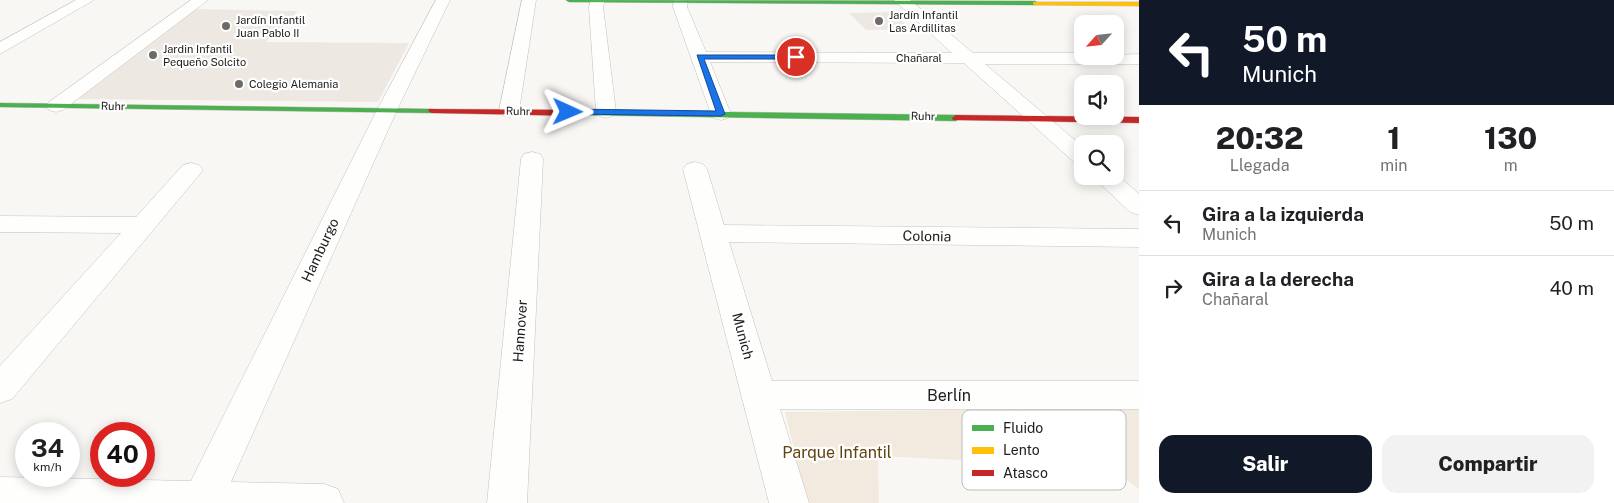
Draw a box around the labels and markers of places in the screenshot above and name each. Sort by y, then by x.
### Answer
place label: Jardín Infantil Las Ardillitas [889,9,958,34]
place label: Jardín Infantil Juan Pablo II [236,14,305,39]
marker: Jardín Infantil Las Ardillitas [873,15,885,27]
marker: Jardín Infantil Juan Pablo II [220,20,232,32]
pin [775,36,817,78]
place label: Jardin Infantil Pequeño Solcito [163,43,246,68]
marker: Jardin Infantil Pequeño Solcito [147,49,159,61]
marker: Colegio Alemania [233,78,245,90]
place label: Colegio Alemania [249,78,338,90]

